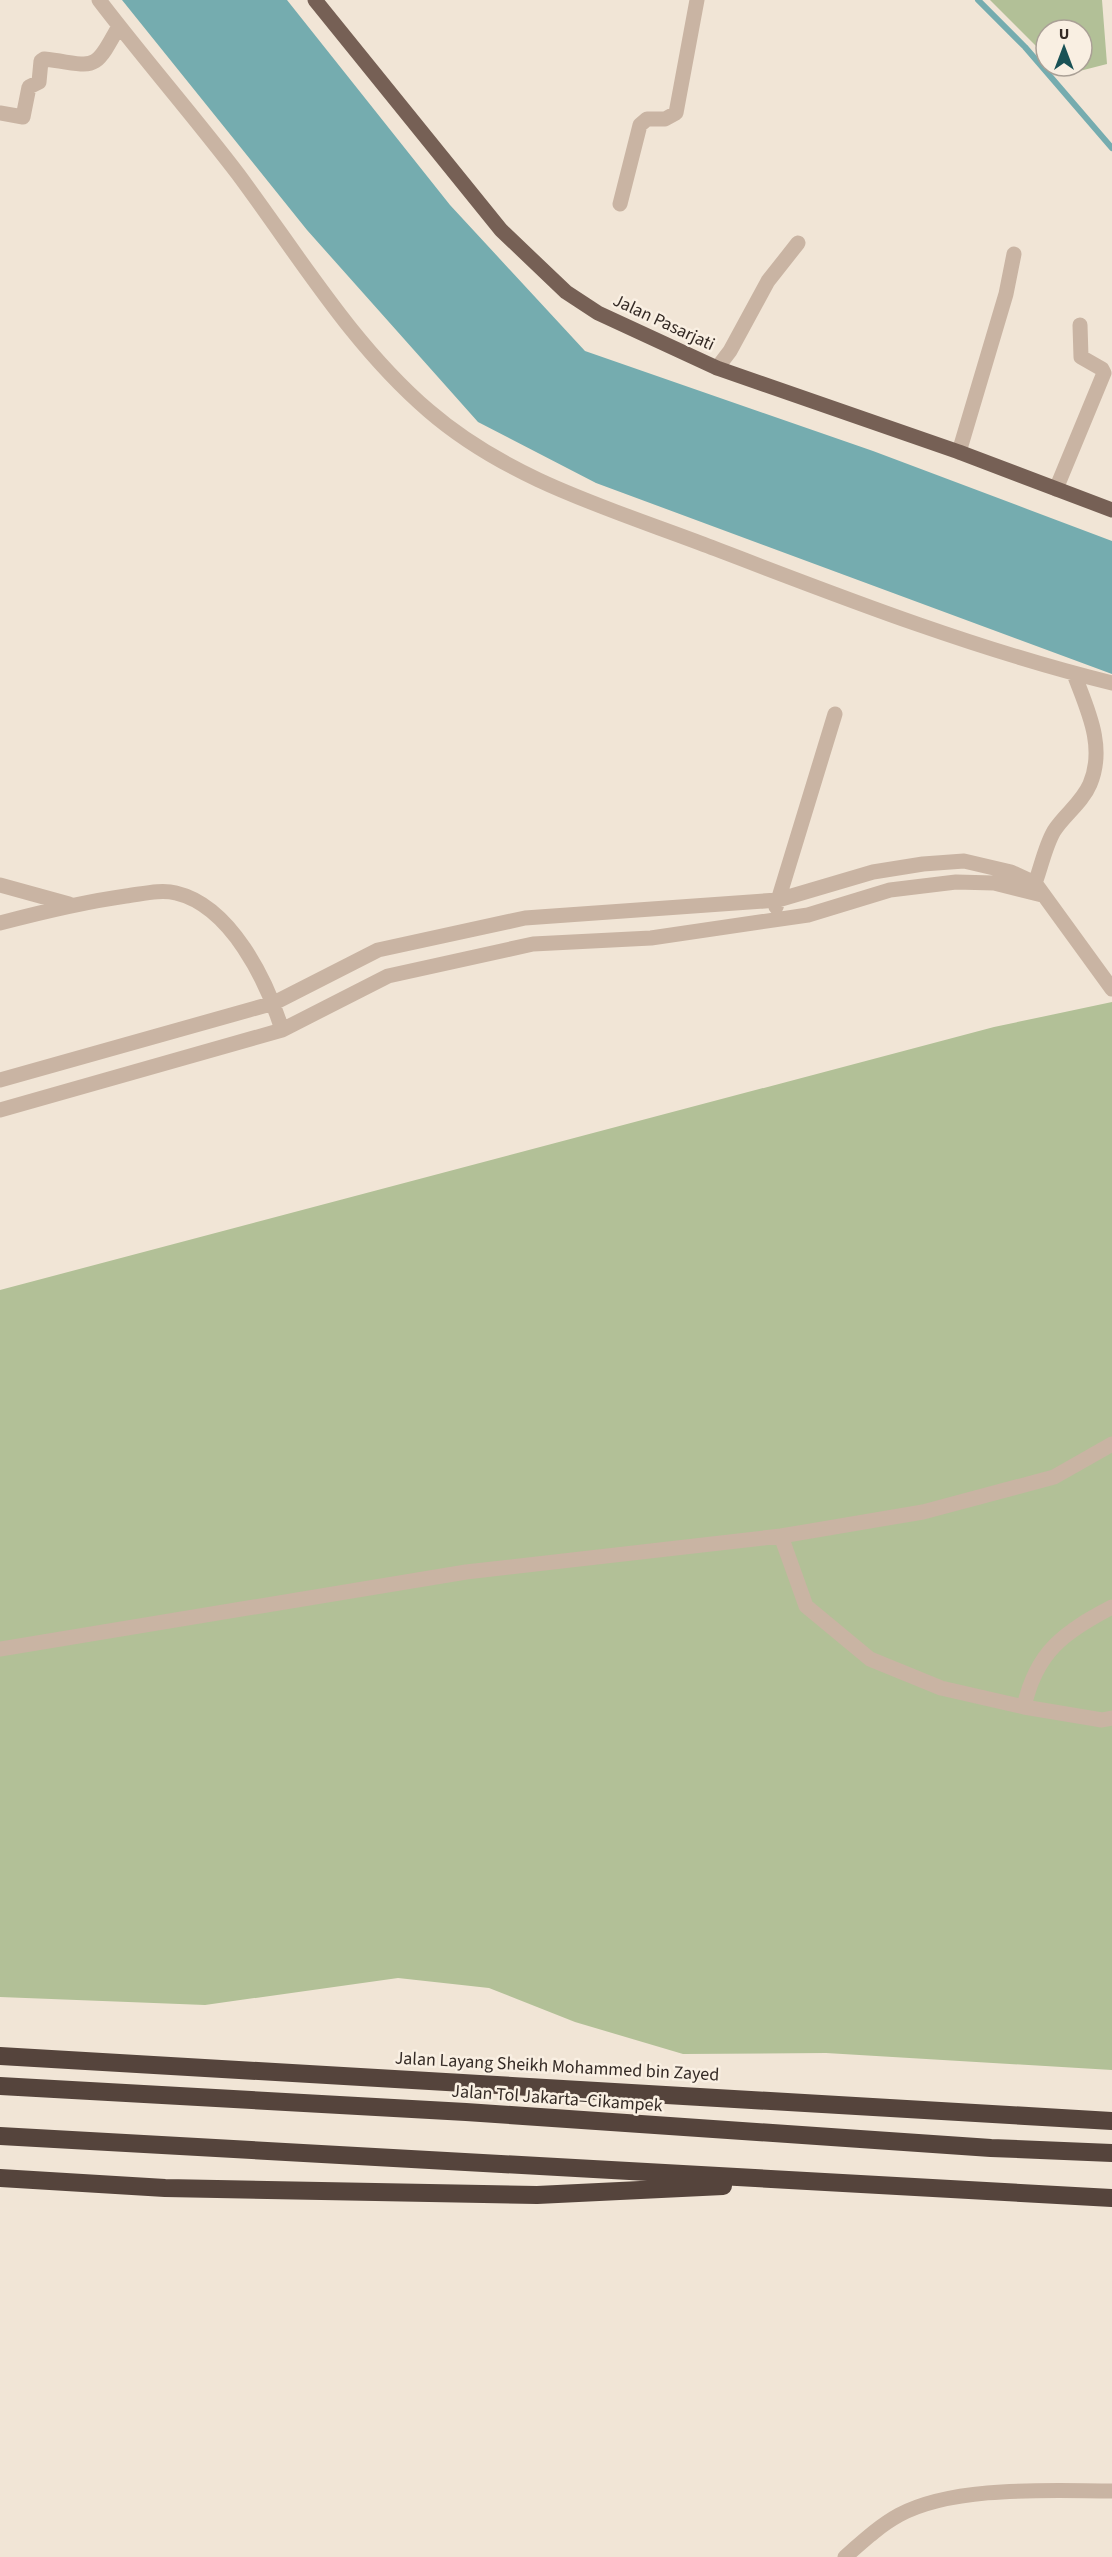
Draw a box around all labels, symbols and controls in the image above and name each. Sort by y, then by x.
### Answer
north arrow [1034,18,1094,78]
text: U [1059,23,1069,45]
street label: Jalan Pasarjati [609,288,719,357]
street label: Jalan Layang Sheikh Mohammed bin Zayed [394,2046,720,2087]
street label: Jalan Tol Jakarta–Cikampek [451,2079,663,2118]

